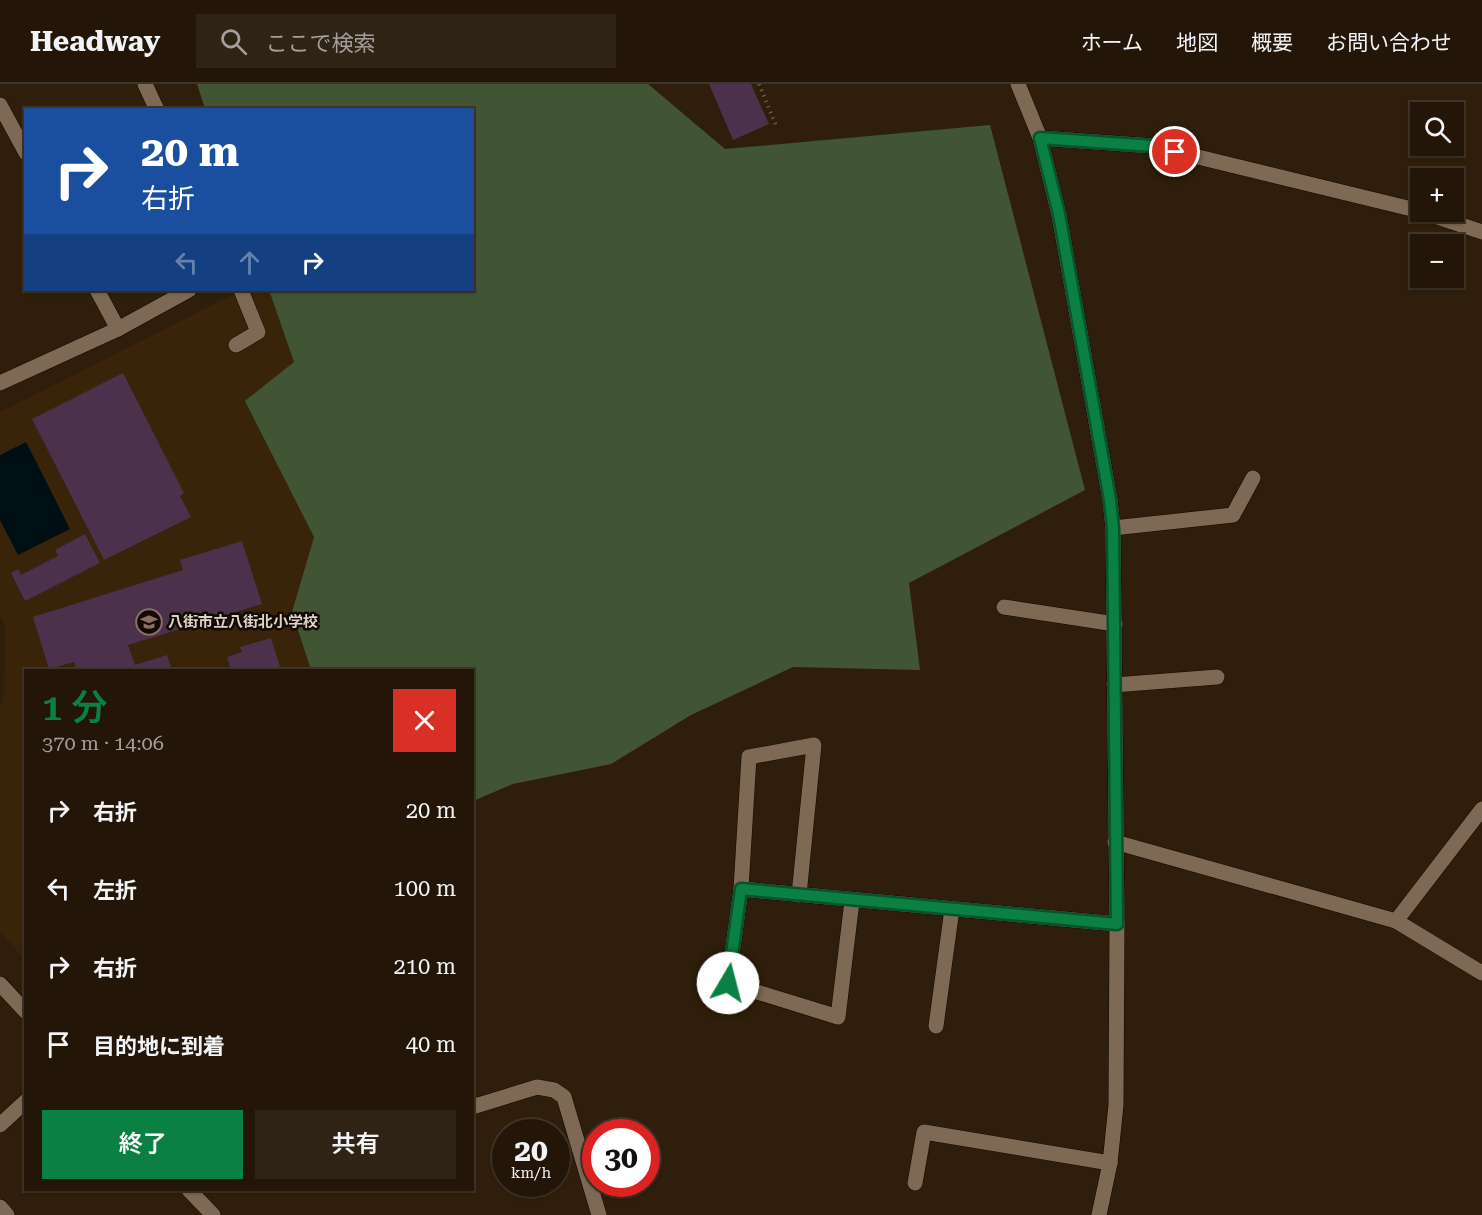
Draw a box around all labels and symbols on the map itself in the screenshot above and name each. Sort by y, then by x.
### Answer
pin [1149,126,1200,177]
school or university icon: 八街市立八街北小学校 [134,607,164,637]
place label: 八街市立八街北小学校 [168,613,318,631]
position arrow [696,951,760,1015]
speed limit sign: 30 [582,1119,660,1197]

